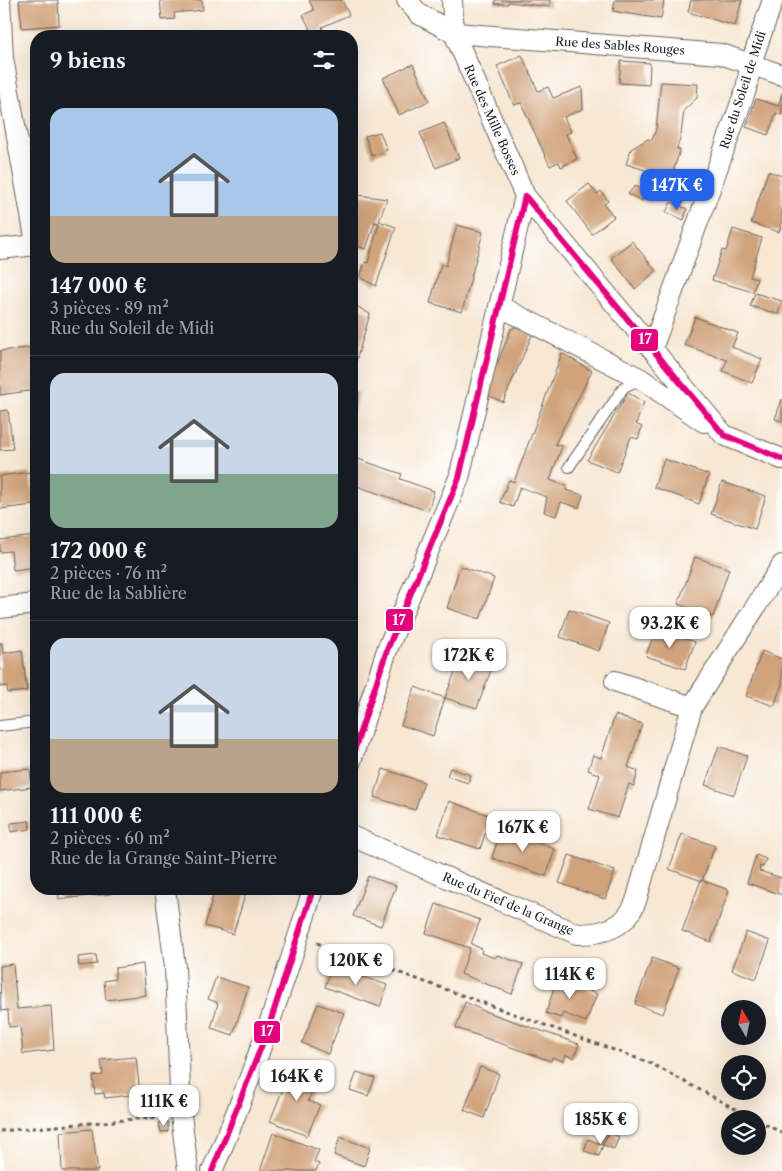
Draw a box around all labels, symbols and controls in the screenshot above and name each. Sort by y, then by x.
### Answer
street label: Rue du Soleil de Midi [716,29,769,151]
street label: Rue des Sables Rouges [555,33,685,58]
icon: filters [310,46,338,74]
text: 9 biens [50,48,126,73]
street label: Rue des Mille Bosses [461,62,524,177]
icon: home [149,140,239,230]
pin: 147K € [636,168,718,211]
text: 147K € [651,175,703,195]
text: 147 000 € [50,273,147,298]
text: 3 pièces · 89 m² [50,298,169,318]
text: Rue du Soleil de Midi [50,318,214,338]
line badge: 17 [630,328,659,352]
text: 17 [638,330,652,348]
icon: home [149,406,239,496]
text: 172 000 € [50,538,147,563]
text: 2 pièces · 76 m² [50,563,167,583]
text: Rue de la Sablière [50,583,187,603]
pin: 93.2K € [624,606,716,649]
line badge: 17 [385,608,414,632]
text: 17 [392,611,406,629]
text: 93.2K € [640,613,700,633]
pin: 172K € [428,638,510,681]
text: 172K € [443,645,495,665]
icon: home [149,671,239,761]
text: 111 000 € [50,803,142,828]
pin: 167K € [482,810,564,853]
text: 167K € [497,817,549,837]
text: 2 pièces · 60 m² [50,828,170,848]
text: Rue de la Grange Saint-Pierre [50,848,277,868]
street label: Rue du Fief de la Grange [440,869,576,938]
pin: 120K € [315,944,397,986]
text: 120K € [329,950,383,970]
pin: 114K € [529,958,611,1000]
text: 114K € [545,964,595,984]
north arrow [721,1000,766,1045]
map controls [721,1000,766,1155]
line badge: 17 [253,1020,281,1044]
text: 17 [260,1022,274,1040]
button: locate [721,1055,766,1100]
pin: 164K € [256,1060,338,1102]
text: 164K € [271,1066,323,1086]
pin: 111K € [123,1084,205,1127]
text: 111K € [140,1091,188,1111]
pin: 185K € [560,1102,642,1145]
text: 185K € [575,1109,627,1129]
button: layers [721,1110,766,1155]

